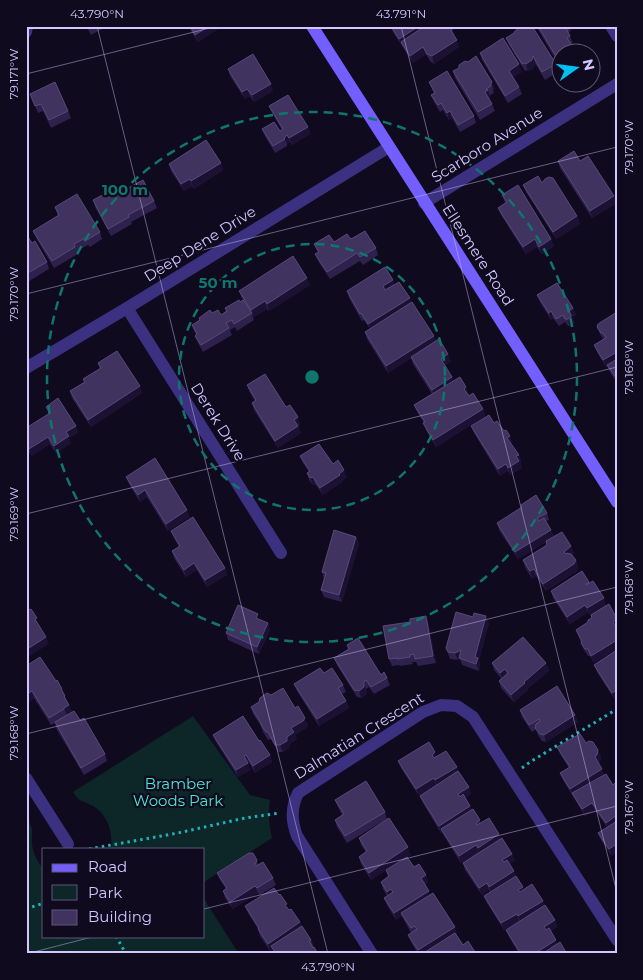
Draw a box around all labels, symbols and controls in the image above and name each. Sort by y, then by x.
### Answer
text: 43.790°N [70,6,124,21]
text: 43.791°N [376,6,426,21]
north arrow [550,42,600,92]
text: 79.171°W [6,48,21,100]
text: N [579,57,599,73]
street label: Scarboro Avenue [428,103,546,186]
text: 79.170°W [621,120,636,174]
text: 100 m [102,180,148,199]
street label: Ellesmere Road [438,200,518,309]
street label: Deep Dene Drive [140,201,259,286]
text: 79.170°W [6,267,21,321]
text: 50 m [198,273,238,292]
text: 79.169°W [621,340,636,394]
centre of rings [303,368,321,386]
street label: Derek Drive [187,379,250,464]
text: 79.169°W [6,487,21,541]
text: 79.168°W [621,560,636,614]
street label: Dalmatian Crescent [290,688,427,783]
text: 79.168°W [6,706,21,760]
park label: Bramber Woods Park [133,774,223,810]
text: 79.167°W [621,780,636,834]
legend [42,848,205,938]
text: Road [88,857,127,876]
text: Park [88,883,122,902]
text: Building [88,907,152,926]
text: 43.790°N [301,959,355,974]

